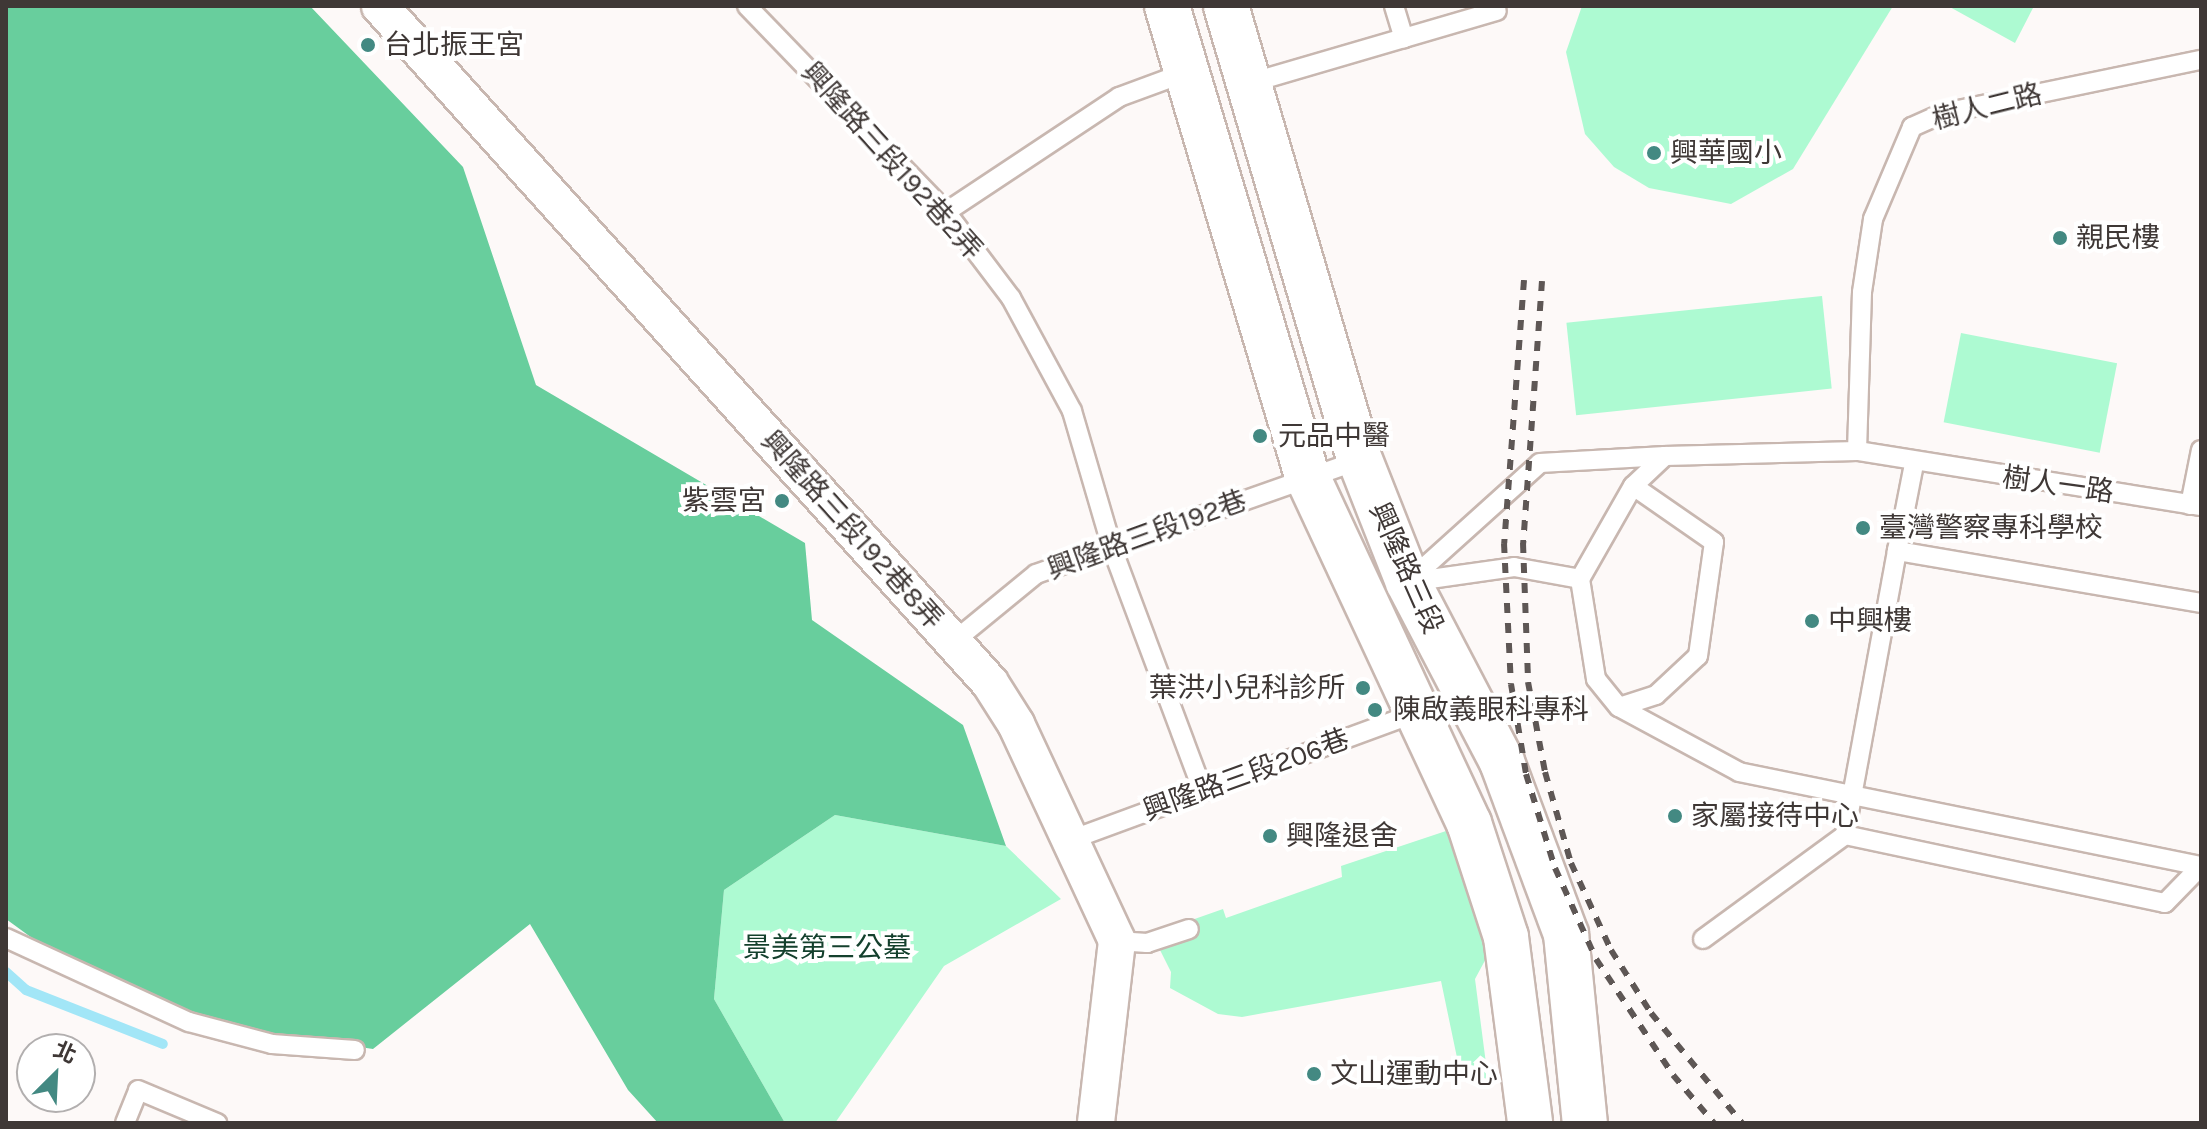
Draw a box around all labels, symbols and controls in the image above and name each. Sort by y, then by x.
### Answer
place label: 台北振王宮 [384,28,524,62]
marker: 台北振王宮 [359,36,377,54]
street label: 興隆路三段192巷2弄 [795,55,989,267]
street label: 樹人二路 [1929,77,2045,137]
place label: 興華國小 [1670,136,1782,170]
marker: 興華國小 [1645,144,1663,162]
place label: 親民樓 [2076,221,2160,255]
marker: 親民樓 [2051,229,2069,247]
place label: 元品中醫 [1278,419,1390,453]
street label: 興隆路三段192巷8弄 [754,424,950,636]
marker: 元品中醫 [1249,425,1271,447]
street label: 樹人一路 [2000,461,2116,509]
street label: 興隆路三段192巷 [1043,483,1251,587]
place label: 紫雲宮 [682,484,766,518]
marker: 紫雲宮 [773,492,791,510]
street label: 興隆路三段 [1362,497,1450,639]
place label: 臺灣警察專科學校 [1879,511,2103,545]
marker: 臺灣警察專科學校 [1854,519,1872,537]
place label: 中興樓 [1828,604,1912,638]
marker: 中興樓 [1803,612,1821,630]
place label: 葉洪小兒科診所 [1149,671,1345,705]
marker: 葉洪小兒科診所 [1352,677,1374,699]
place label: 陳啟義眼科專科 [1393,693,1589,727]
marker: 陳啟義眼科專科 [1364,699,1386,721]
street label: 興隆路三段206巷 [1138,722,1354,828]
place label: 家屬接待中心 [1691,799,1859,833]
marker: 家屬接待中心 [1666,807,1684,825]
place label: 興隆退舍 [1286,819,1398,853]
marker: 興隆退舍 [1261,827,1279,845]
park label: 景美第三公墓 [743,931,911,965]
north arrow [16,1033,96,1113]
text: 北 [50,1037,80,1069]
place label: 文山運動中心 [1330,1057,1498,1091]
marker: 文山運動中心 [1305,1065,1323,1083]

